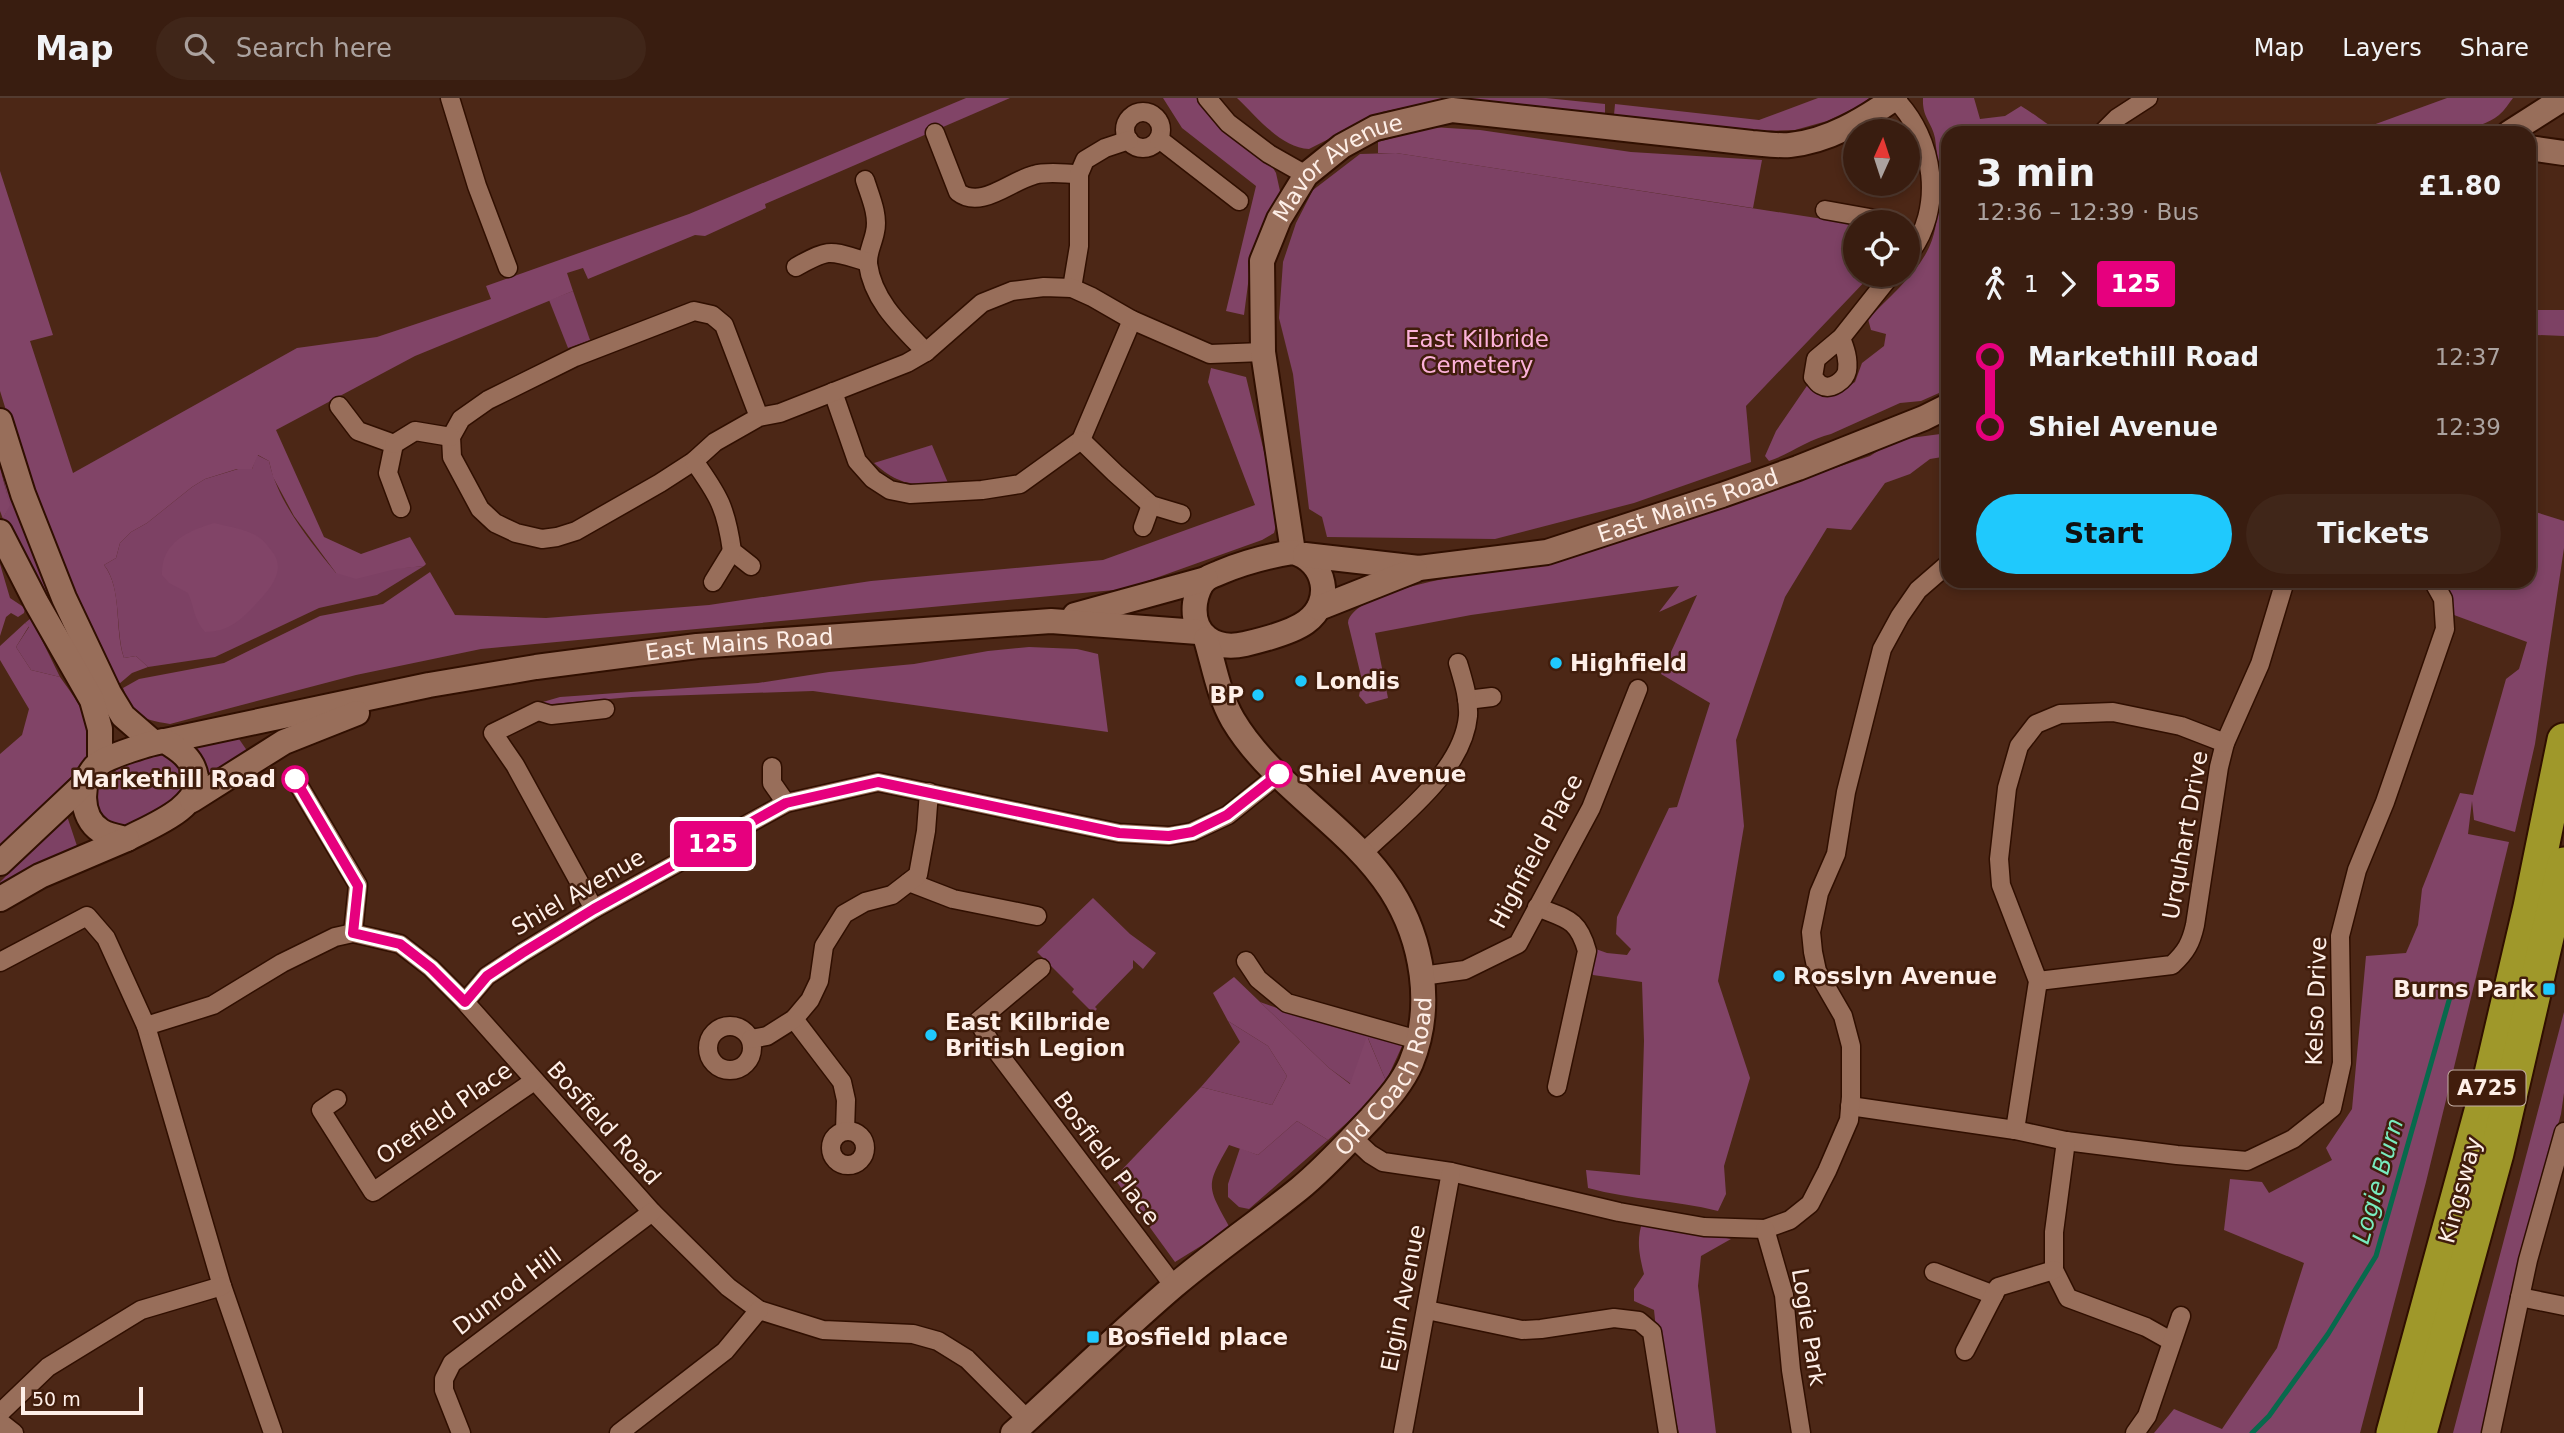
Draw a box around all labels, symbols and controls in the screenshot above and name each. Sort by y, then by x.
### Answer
search box [156,17,646,80]
text: Map [35,29,114,68]
icon: search [180,29,218,67]
text: Search here [236,33,392,63]
text: Map [2254,34,2304,62]
text: Layers [2342,34,2422,62]
text: Share [2460,34,2529,62]
street label: Mavor Avenue [1268,109,1405,226]
north arrow [1843,119,1920,196]
map controls [1843,119,1920,287]
text: 3 min [1976,151,2095,195]
text: £1.80 [2419,171,2501,201]
text: 12:36 – 12:39 · Bus [1976,199,2199,225]
button: locate [1843,210,1920,287]
icon: walk [1976,265,2014,303]
icon: forward [2049,265,2087,303]
text: 125 [2111,270,2161,298]
text: 1 [2024,271,2039,297]
park label: East Kilbride Cemetery [1405,326,1549,378]
text: Markethill Road [2028,342,2259,372]
text: 12:37 [2435,344,2501,370]
text: Shiel Avenue [2028,412,2218,442]
text: 12:39 [2435,414,2501,440]
street label: East Mains Road [1594,463,1782,548]
button: Start [1976,494,2232,574]
button: Tickets [2246,494,2501,574]
street label: East Mains Road [644,623,834,666]
place label: Highfield [1570,650,1687,676]
marker: Highfield [1548,655,1564,671]
place label: Londis [1315,668,1400,694]
marker: Londis [1293,673,1309,689]
place label: BP [1210,682,1244,708]
marker: BP [1250,687,1266,703]
street label: Urquhart Drive [2157,749,2213,921]
marker: Shiel Avenue [1266,761,1292,787]
place label: Shiel Avenue [1298,761,1466,787]
place label: Markethill Road [71,766,276,792]
marker: Markethill Road [282,766,308,792]
street label: Highfield Place [1484,769,1588,933]
line badge: 125 [673,821,753,867]
text: 125 [688,830,738,858]
street label: Shiel Avenue [507,844,649,940]
street label: Kelso Drive [2301,936,2331,1066]
place label: Rosslyn Avenue [1793,963,1997,989]
marker: Rosslyn Avenue [1771,968,1787,984]
place label: Burns Park [2393,976,2536,1002]
marker: Burns Park [2541,981,2557,997]
street label: Old Coach Road [1329,996,1436,1161]
place label: East Kilbride British Legion [945,1009,1126,1061]
marker: East Kilbride British Legion [923,1027,939,1043]
street label: Bosfield Road [542,1056,666,1190]
street label: Orefield Place [371,1057,517,1169]
road number: A725 [2448,1070,2526,1105]
street label: Bosfield Place [1048,1086,1166,1230]
water label: Logie Burn [2347,1115,2409,1247]
street label: Kingsway [2433,1134,2487,1246]
street label: Elgin Avenue [1376,1222,1430,1374]
street label: Dunrod Hill [448,1242,566,1340]
street label: Logie Park [1787,1266,1831,1388]
place label: Bosfield place [1107,1324,1288,1350]
marker: Bosfield place [1085,1329,1101,1345]
scale bar [21,1384,144,1416]
text: 50 m [32,1388,81,1410]

